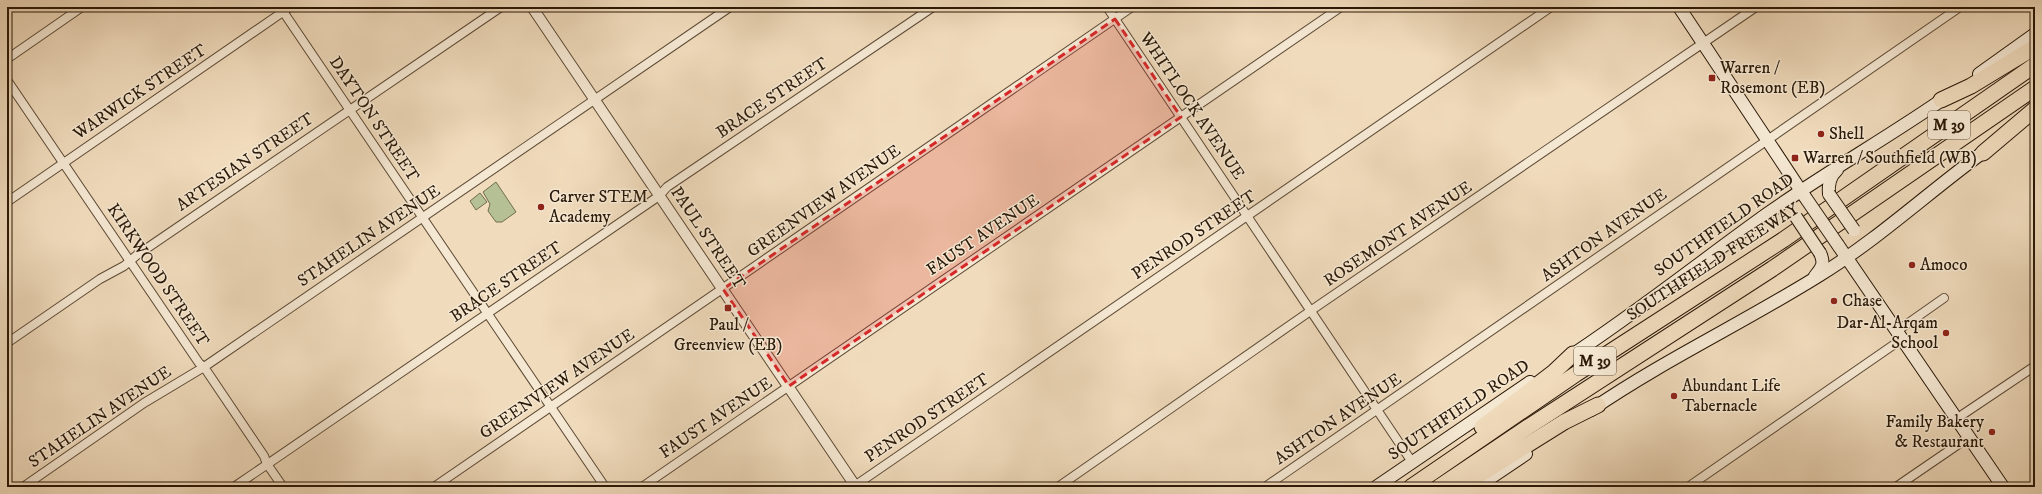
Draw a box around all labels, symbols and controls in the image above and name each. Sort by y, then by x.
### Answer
street label: WHITLOCK AVENUE [1134,27,1250,184]
street label: WARWICK STREET [68,39,211,145]
street label: DAYTON STREET [324,52,424,186]
street label: BRACE STREET [712,53,832,143]
place label: Warren / Rosemont (EB) [1719,57,1825,99]
marker: Warren / Rosemont (EB) [1707,73,1717,83]
street label: ARTESIAN STREET [172,108,318,216]
road number: M 39 [1928,111,1970,139]
place label: Shell [1829,123,1864,145]
marker: Shell [1816,129,1826,139]
street label: GREENVIEW AVENUE [743,140,905,262]
place label: Warren / Southfield (WB) [1802,147,1977,169]
marker: Warren / Southfield (WB) [1790,153,1800,163]
street label: SOUTHFIELD ROAD [1650,168,1798,282]
street label: ROSEMONT AVENUE [1320,176,1476,292]
street label: STAHELIN AVENUE [293,180,445,292]
street label: PAUL STREET [666,183,750,294]
street label: ASHTON AVENUE [1537,183,1671,287]
street label: PENROD STREET [1128,185,1260,285]
place label: Carver STEM Academy [549,186,648,228]
street label: FAUST AVENUE [922,189,1044,281]
street label: SOUTHFIELD FREEWAY [1623,198,1804,326]
street label: KIRKWOOD STREET [102,199,214,351]
marker: Carver STEM Academy [536,202,546,212]
street label: BRACE STREET [446,237,566,327]
place label: Amoco [1920,254,1967,276]
marker: Amoco [1907,260,1917,270]
place label: Chase [1842,290,1882,312]
marker: Chase [1829,296,1839,306]
marker: Paul / Greenview (EB) [723,303,733,313]
place label: Dar-Al-Arqam School [1837,312,1938,354]
place label: Paul / Greenview (EB) [674,314,782,356]
street label: GREENVIEW AVENUE [475,324,639,444]
marker: Dar-Al-Arqam School [1941,328,1951,338]
road number: M 39 [1574,347,1616,375]
street label: SOUTHFIELD ROAD [1384,355,1534,465]
street label: STAHELIN AVENUE [24,361,176,473]
street label: PENROD STREET [861,368,993,468]
street label: ASHTON AVENUE [1270,368,1406,470]
street label: FAUST AVENUE [655,372,777,464]
place label: Abundant Life Tabernacle [1682,375,1780,417]
marker: Abundant Life Tabernacle [1669,391,1679,401]
place label: Family Bakery & Restaurant [1885,411,1985,453]
marker: Family Bakery & Restaurant [1987,427,1997,437]

